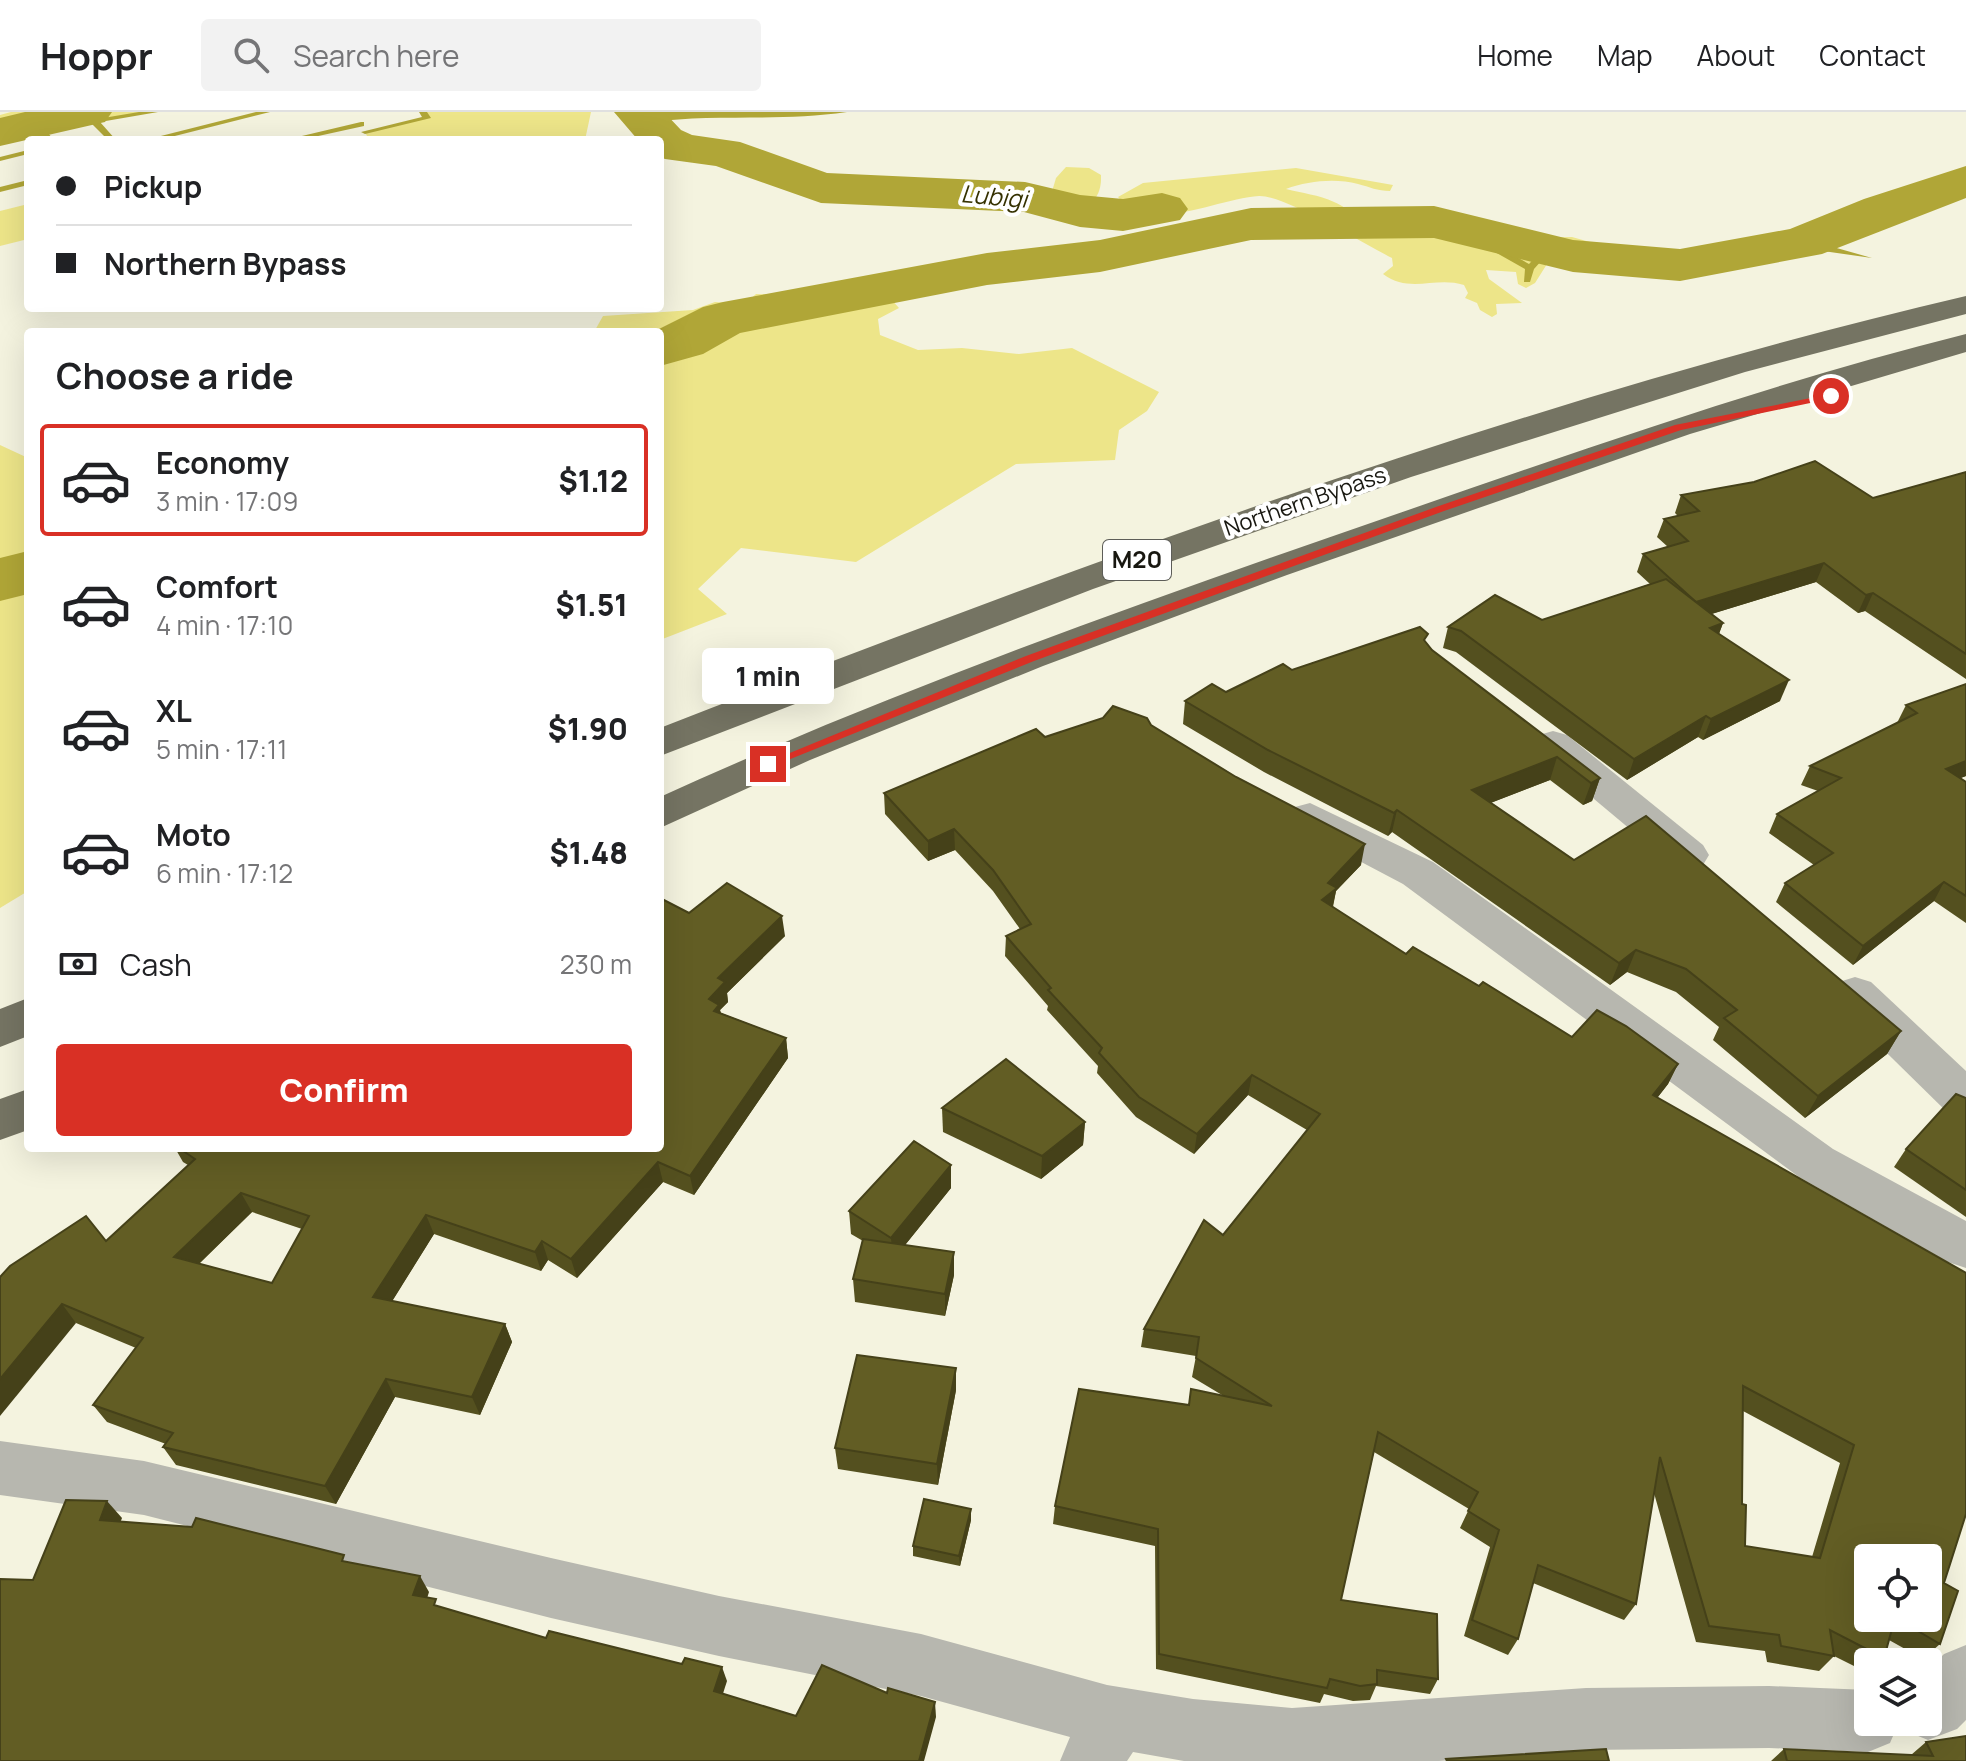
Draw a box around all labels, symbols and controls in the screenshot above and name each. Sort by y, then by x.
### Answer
search box [201,19,761,91]
text: Hoppr [40,29,153,81]
icon: search [229,33,273,77]
text: Search here [293,35,460,76]
text: Home [1477,36,1553,74]
text: Map [1597,36,1653,74]
text: About [1697,36,1775,74]
text: Contact [1819,36,1926,74]
text: Pickup [104,166,202,207]
water label: Lubigi [960,176,1032,215]
text: Northern Bypass [104,243,347,284]
text: Choose a ride [56,351,294,400]
route start [1813,378,1849,414]
text: Economy [156,442,289,483]
icon: car [60,444,132,516]
street label: Northern Bypass [1220,459,1390,543]
text: $1.12 [559,460,628,501]
text: 3 min · 17:09 [156,483,298,519]
road number: M20 [1103,540,1171,580]
text: Comfort [156,566,278,607]
icon: car [60,568,132,640]
text: $1.51 [555,584,628,625]
text: 4 min · 17:10 [156,607,293,643]
callout: 1 min [702,648,834,704]
text: 1 min [735,658,801,694]
text: XL [156,690,192,731]
icon: car [60,692,132,764]
text: $1.90 [548,708,628,749]
text: 5 min · 17:11 [156,731,287,767]
route end [750,746,786,782]
text: Moto [156,814,231,855]
icon: car [60,816,132,888]
text: $1.48 [550,832,628,873]
text: 6 min · 17:12 [156,855,293,891]
icon: cash [56,942,100,986]
text: Cash [120,944,192,985]
text: 230 m [560,946,632,982]
button: Confirm [56,1044,632,1136]
map controls [1854,1544,1942,1736]
button: locate [1854,1544,1942,1632]
button: layers [1854,1648,1942,1736]

